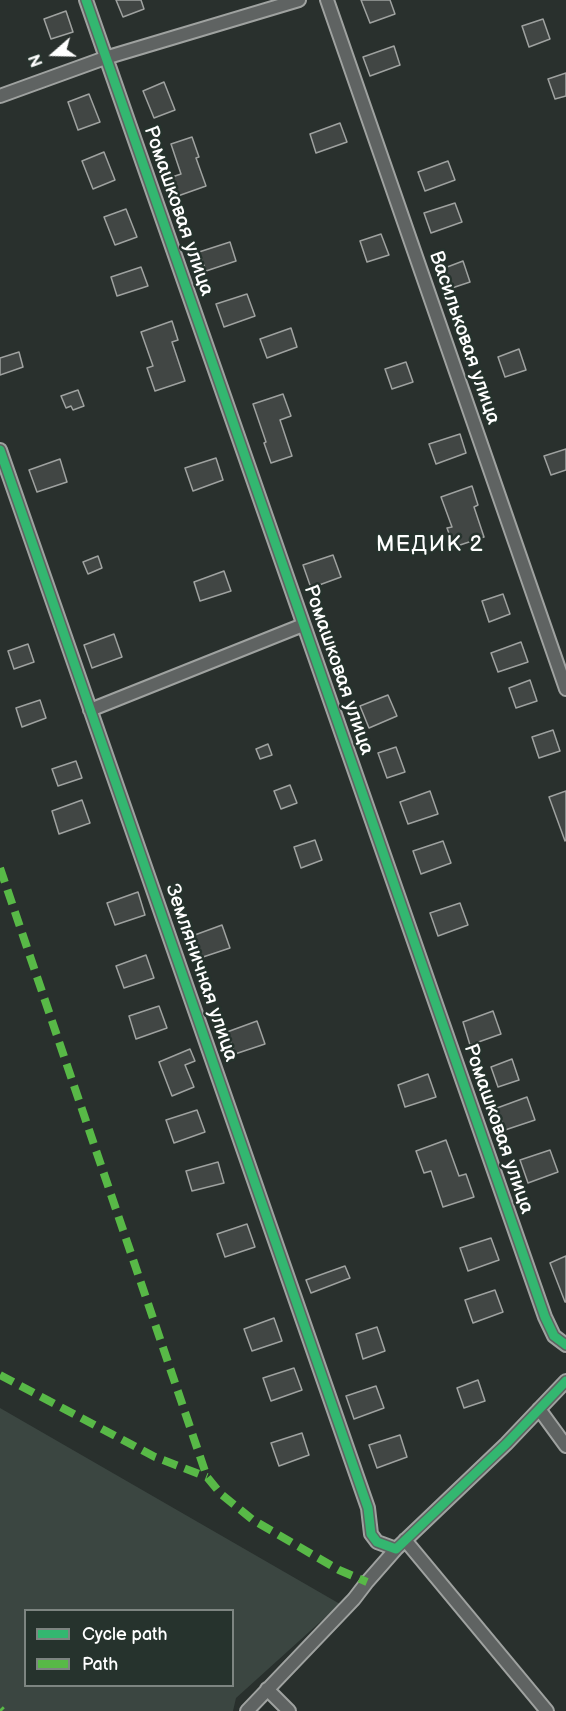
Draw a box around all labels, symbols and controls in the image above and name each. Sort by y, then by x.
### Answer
north arrow [24,24,84,84]
text: N [26,51,48,69]
street label: Ромашковая улица [138,123,218,299]
street label: Васильковая улица [423,248,505,428]
district label: МЕДИК 2 [376,532,484,558]
street label: Ромашковая улица [298,582,378,758]
street label: Земляничная улица [159,881,243,1065]
street label: Ромашковая улица [458,1041,538,1217]
legend [24,1609,234,1687]
text: Cycle path [82,1624,168,1645]
text: Path [82,1654,118,1675]

